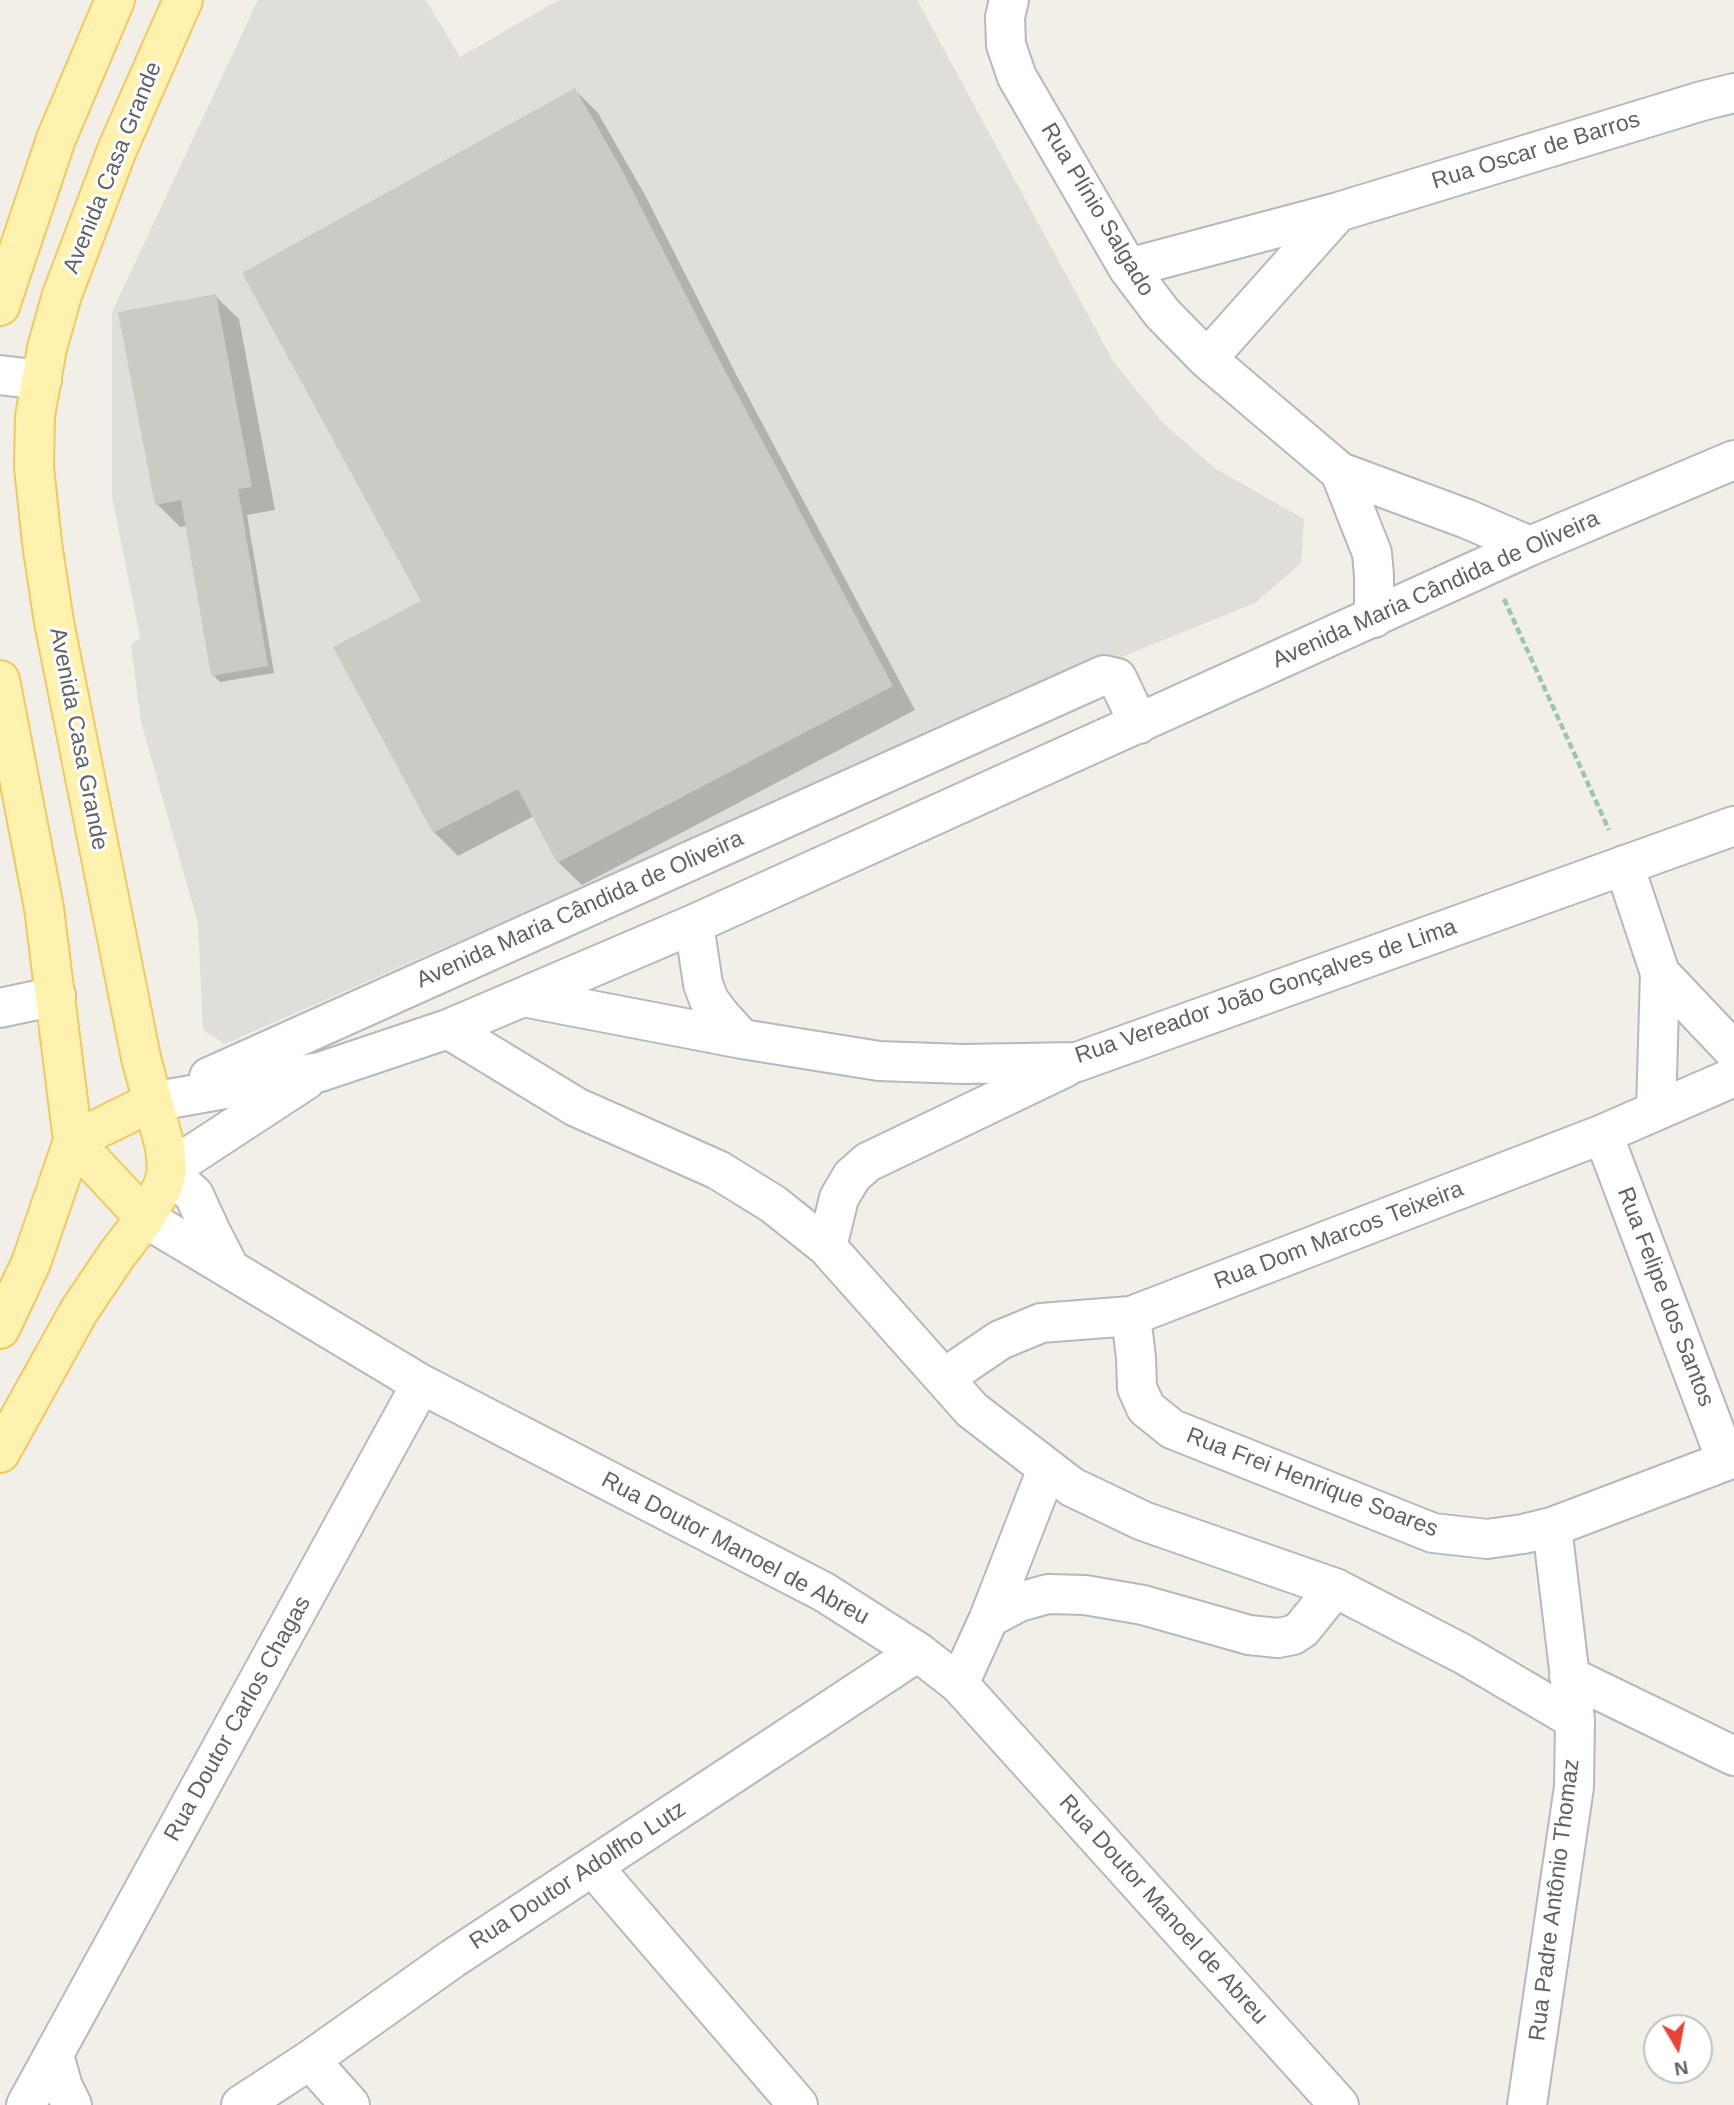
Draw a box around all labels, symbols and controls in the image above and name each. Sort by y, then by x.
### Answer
street label: Avenida Casa Grande [58,58,168,278]
street label: Rua Oscar de Barros [1429,106,1643,196]
street label: Rua Plínio Salgado [1034,118,1160,302]
street label: Avenida Maria Cândida de Oliveira [1268,505,1604,675]
street label: Avenida Casa Grande [43,625,113,853]
street label: Avenida Maria Cândida de Oliveira [412,825,748,995]
street label: Rua Vereador João Gonçalves de Lima [1072,914,1460,1070]
street label: Rua Dom Marcos Teixeira [1211,1176,1467,1296]
street label: Rua Felipe dos Santos [1610,1183,1720,1411]
street label: Rua Frei Henrique Soares [1182,1422,1442,1544]
street label: Rua Doutor Manoel de Abreu [596,1467,874,1631]
street label: Rua Doutor Carlos Chagas [159,1592,317,1846]
street label: Rua Padre Antônio Thomaz [1524,1757,1586,2043]
street label: Rua Doutor Manoel de Abreu [1053,1790,1273,2030]
street label: Rua Doutor Adolfho Lutz [465,1796,691,1956]
north arrow [1643,2014,1713,2084]
text: N [1673,2057,1690,2080]

